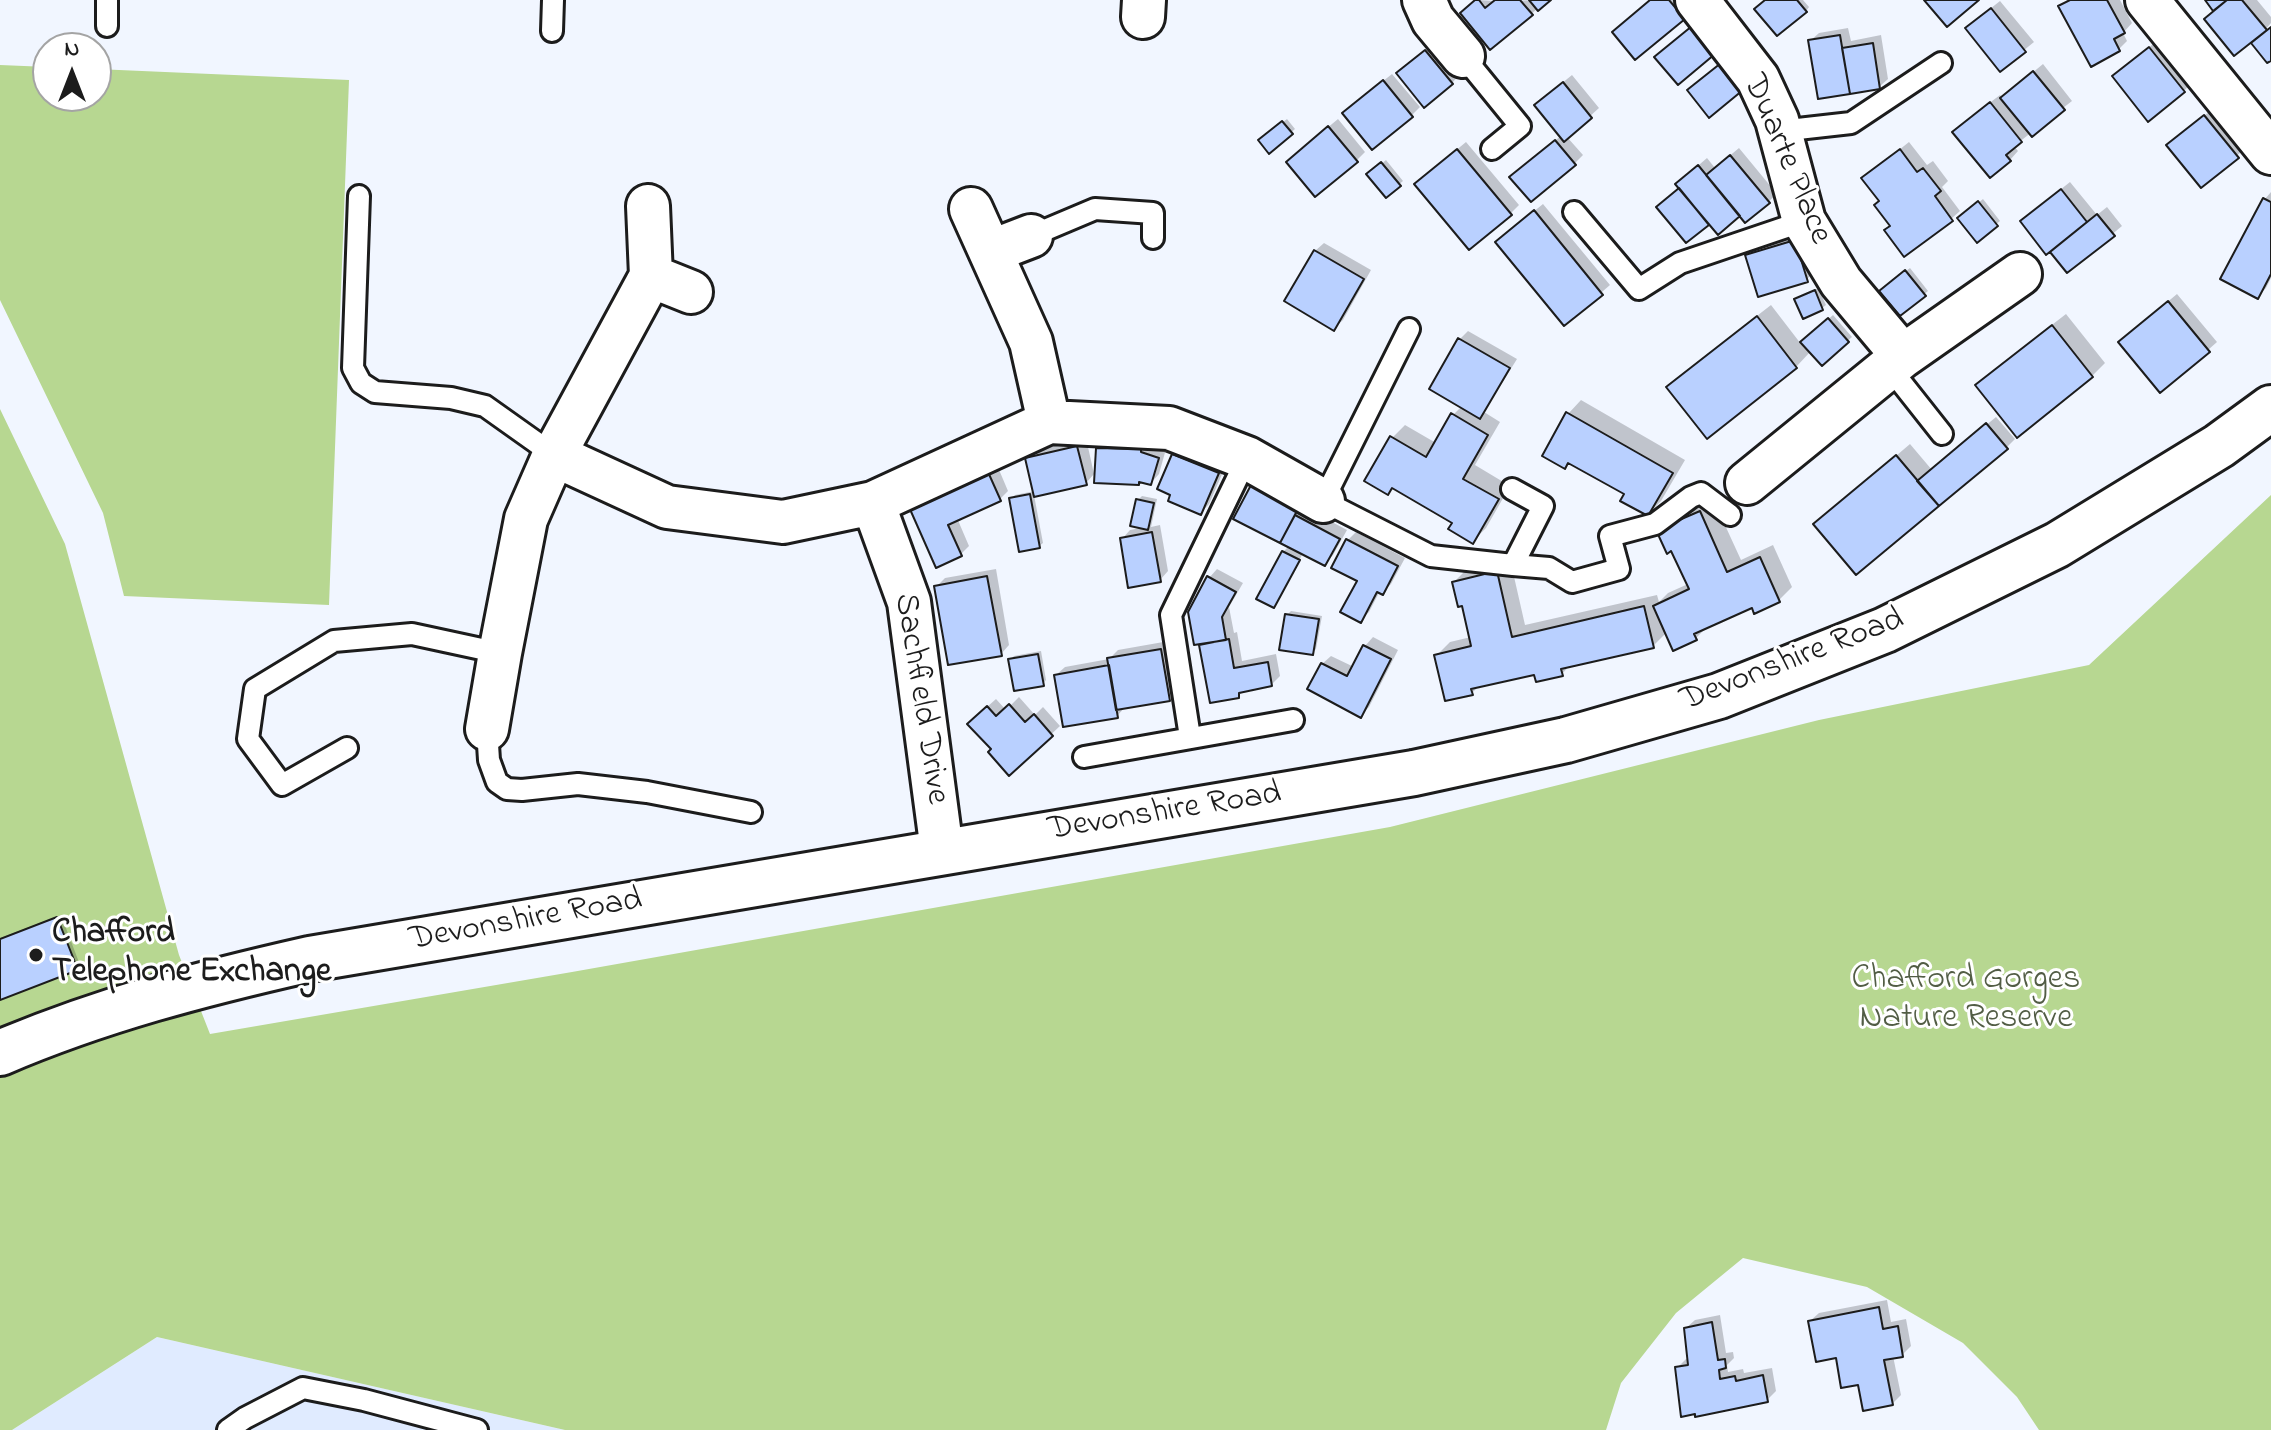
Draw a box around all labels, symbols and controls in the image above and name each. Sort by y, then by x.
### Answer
north arrow [32,32,112,112]
text: N [65,34,79,66]
street label: Duarte Place [1731,69,1839,251]
street label: Sachfield Drive [882,591,956,807]
street label: Devonshire Road [1676,601,1910,723]
street label: Devonshire Road [1045,775,1285,853]
street label: Devonshire Road [406,881,646,963]
place label: Chafford Telephone Exchange [52,915,331,994]
marker: Chafford Telephone Exchange [27,946,45,964]
park label: Chafford Gorges Nature Reserve [1852,961,2080,1040]

